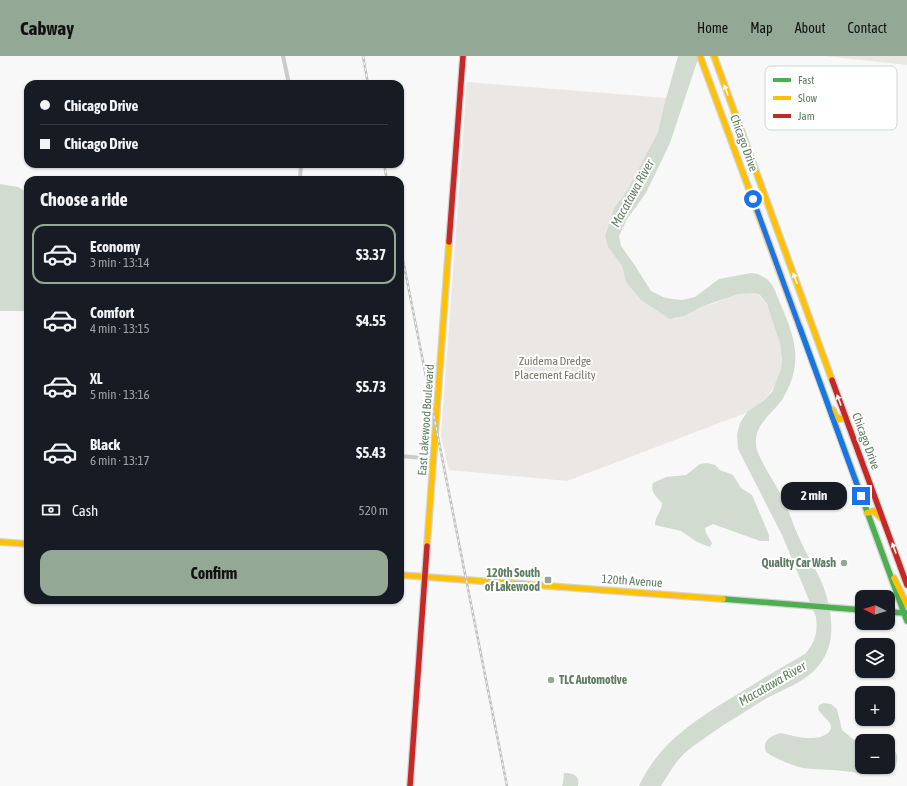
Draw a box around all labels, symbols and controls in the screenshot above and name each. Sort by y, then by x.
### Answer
text: Cabway [20,17,74,39]
text: Home [697,20,728,36]
text: Map [750,20,773,36]
text: About [795,20,826,36]
text: Contact [848,20,887,36]
legend [765,66,897,130]
text: Fast [798,74,814,86]
one-way arrow [723,84,729,96]
text: Slow [798,92,817,104]
text: Chicago Drive [64,97,138,114]
text: Jam [798,110,815,122]
street label: Chicago Drive [727,113,761,173]
text: Chicago Drive [64,135,138,152]
water label: Macatawa River [608,156,658,230]
text: Choose a ride [40,189,128,210]
route start [744,190,762,208]
icon: car [42,236,78,272]
text: Economy [90,238,140,255]
text: $3.37 [356,246,386,263]
text: 3 min · 13:14 [90,255,150,270]
one-way arrow [791,272,797,284]
icon: car [42,302,78,338]
text: Comfort [90,304,134,321]
text: $4.55 [356,312,386,329]
text: 4 min · 13:15 [90,321,150,336]
park label: Zuidema Dredge Placement Facility [514,354,596,382]
street label: East Lakewood Boulevard [415,364,437,476]
icon: car [42,368,78,404]
text: XL [90,370,103,387]
text: $5.73 [356,378,386,395]
text: 5 min · 13:16 [90,387,150,402]
one-way arrow [836,394,842,406]
street label: Chicago Drive [849,411,883,471]
icon: car [42,434,78,470]
text: Black [90,436,120,453]
text: $5.43 [356,444,386,461]
text: 6 min · 13:17 [90,453,150,468]
callout: 2 min [781,482,847,510]
route end [852,487,870,505]
text: 2 min [801,488,827,503]
icon: cash [40,499,62,521]
text: Cash [72,502,98,519]
text: 520 m [359,503,388,518]
one-way arrow [890,542,896,554]
button: Confirm [40,550,388,596]
place label: Quality Car Wash [761,556,836,570]
marker: Quality Car Wash [839,558,849,568]
place label: 120th South of Lakewood [485,566,540,594]
street label: 120th Avenue [601,572,663,590]
marker: 120th South of Lakewood [543,575,553,585]
north arrow [855,590,895,630]
map controls [855,590,895,774]
button: layers [855,638,895,678]
water label: Macatawa River [736,658,810,709]
place label: TLC Automotive [559,673,628,687]
marker: TLC Automotive [546,675,556,685]
button: + [855,686,895,726]
button: − [855,734,895,774]

